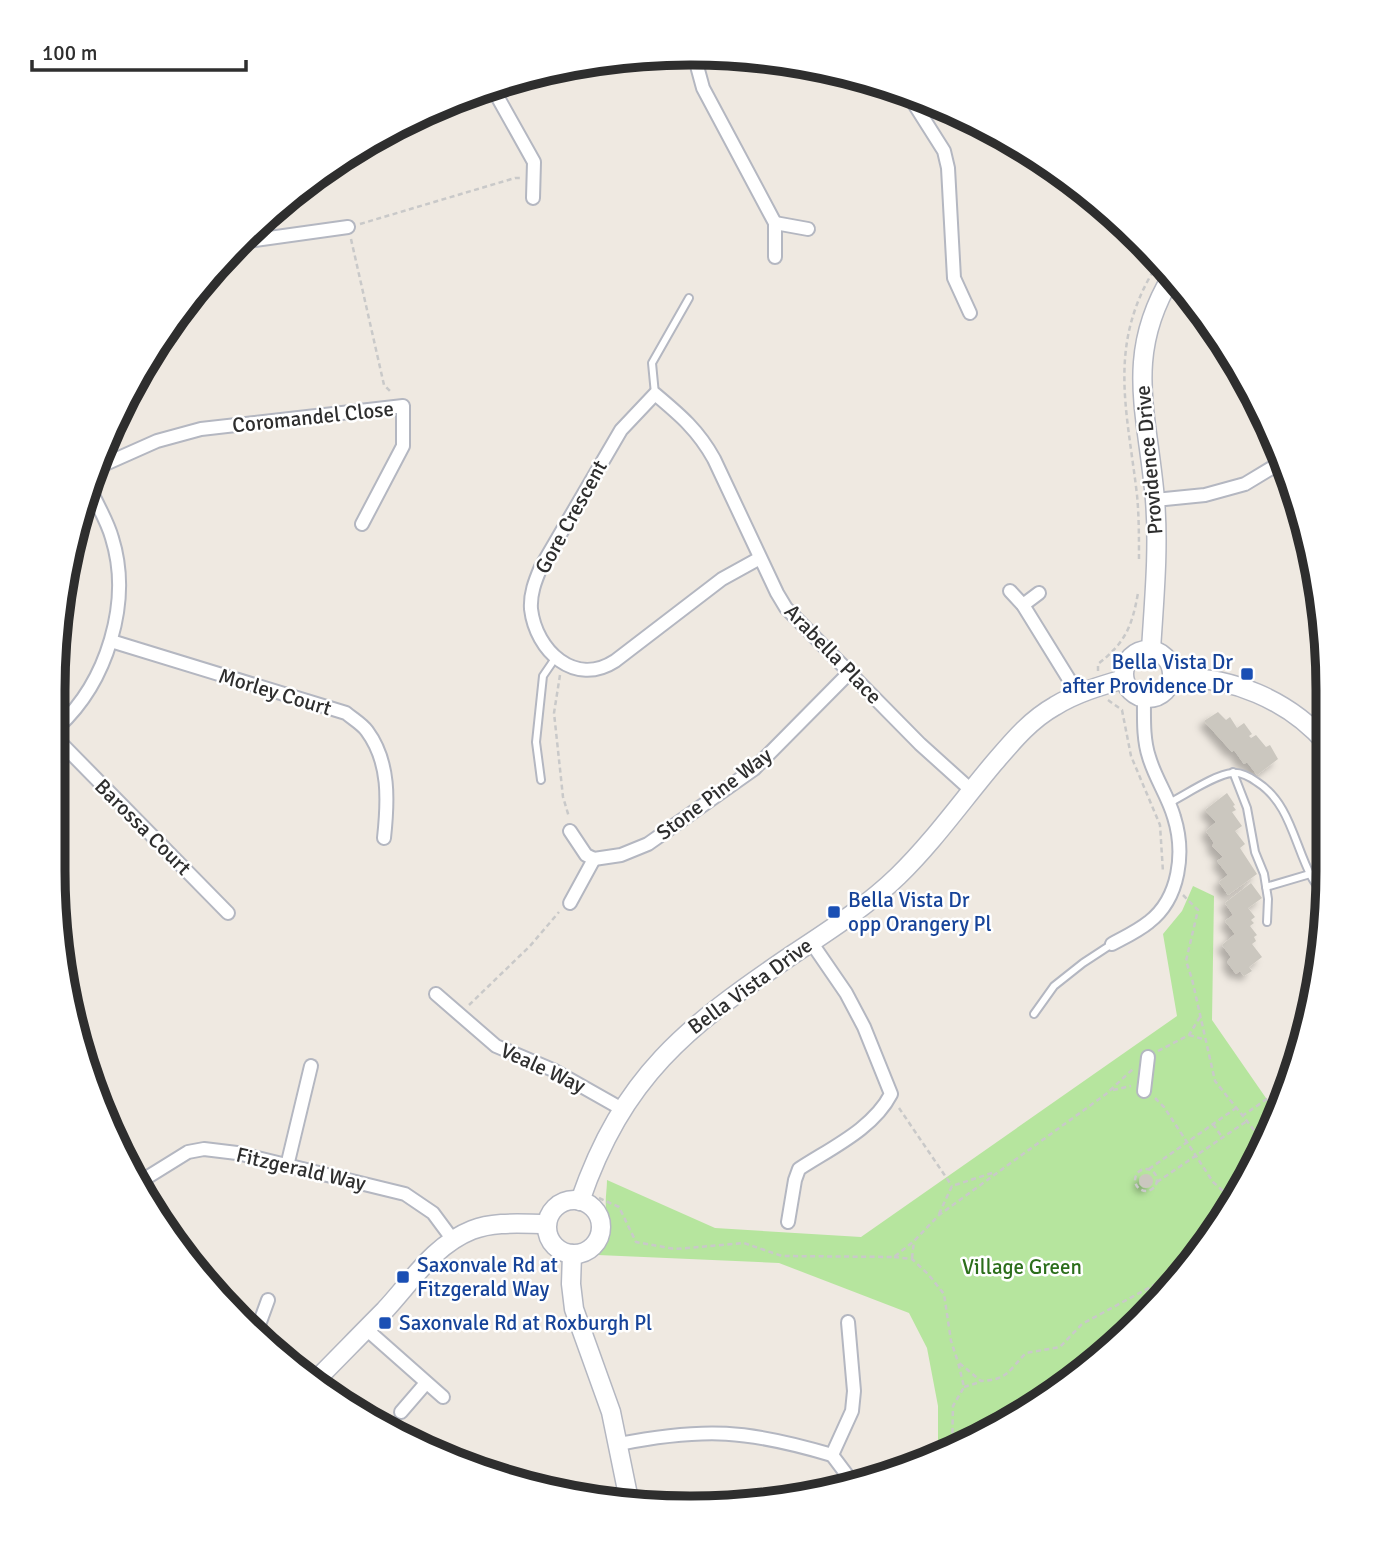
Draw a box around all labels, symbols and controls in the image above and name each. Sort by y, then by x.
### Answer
scale bar [32,28,245,72]
text: 100 m [42,40,97,66]
street label: Providence Drive [1130,384,1168,536]
street label: Coromandel Close [231,396,395,438]
street label: Gore Crescent [529,456,613,578]
street label: Arabella Place [779,599,887,709]
place label: Bella Vista Dr after Providence Dr [1062,649,1233,699]
street label: Morley Court [215,663,335,721]
marker: Bella Vista Dr after Providence Dr [1239,666,1255,682]
street label: Stone Pine Way [651,742,777,846]
street label: Barossa Court [89,773,197,881]
place label: Bella Vista Dr opp Orangery Pl [848,887,992,937]
marker: Bella Vista Dr opp Orangery Pl [826,904,842,920]
street label: Bella Vista Drive [683,932,817,1040]
street label: Veale Way [496,1037,590,1099]
street label: Fitzgerald Way [234,1141,369,1197]
place label: Saxonvale Rd at Fitzgerald Way [417,1252,558,1302]
park label: Village Green [962,1254,1082,1280]
marker: Saxonvale Rd at Fitzgerald Way [395,1269,411,1285]
place label: Saxonvale Rd at Roxburgh Pl [399,1310,652,1336]
marker: Saxonvale Rd at Roxburgh Pl [377,1315,393,1331]

